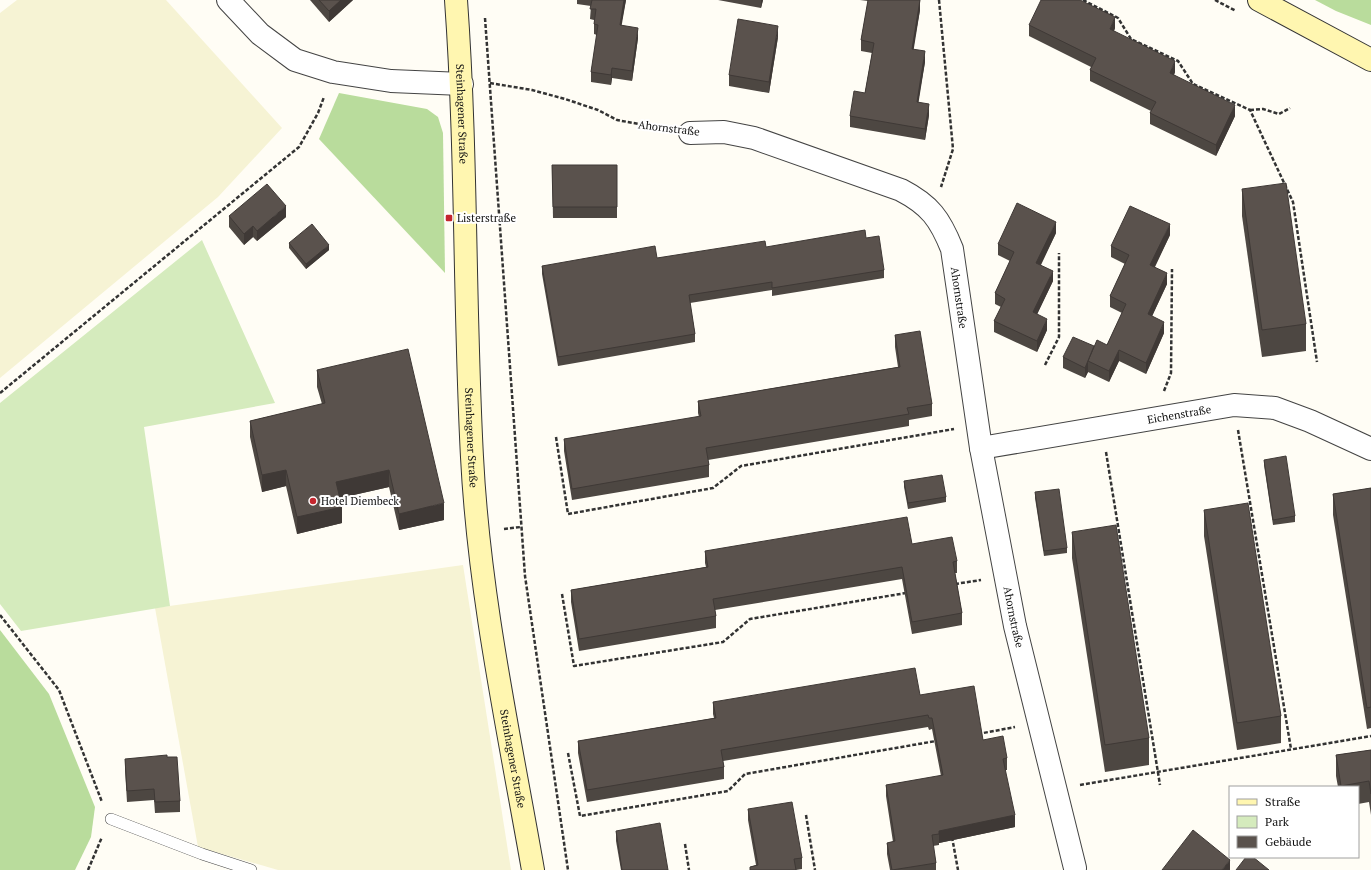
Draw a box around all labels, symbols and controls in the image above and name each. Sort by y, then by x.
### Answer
street label: Steinhagener Straße [453,63,471,165]
street label: Ahornstraße [637,117,701,139]
place label: Listerstraße [457,211,517,225]
marker: Listerstraße [444,213,454,223]
street label: Ahornstraße [948,266,971,330]
street label: Steinhagener Straße [462,387,481,489]
street label: Eichenstraße [1146,402,1213,427]
place label: Hotel Diembeck [321,494,399,508]
marker: Hotel Diembeck [308,496,318,506]
street label: Ahornstraße [1001,585,1027,649]
street label: Steinhagener Straße [497,708,529,810]
legend [1229,786,1359,858]
text: Straße [1265,794,1300,809]
text: Park [1265,814,1290,829]
text: Gebäude [1265,834,1311,849]

